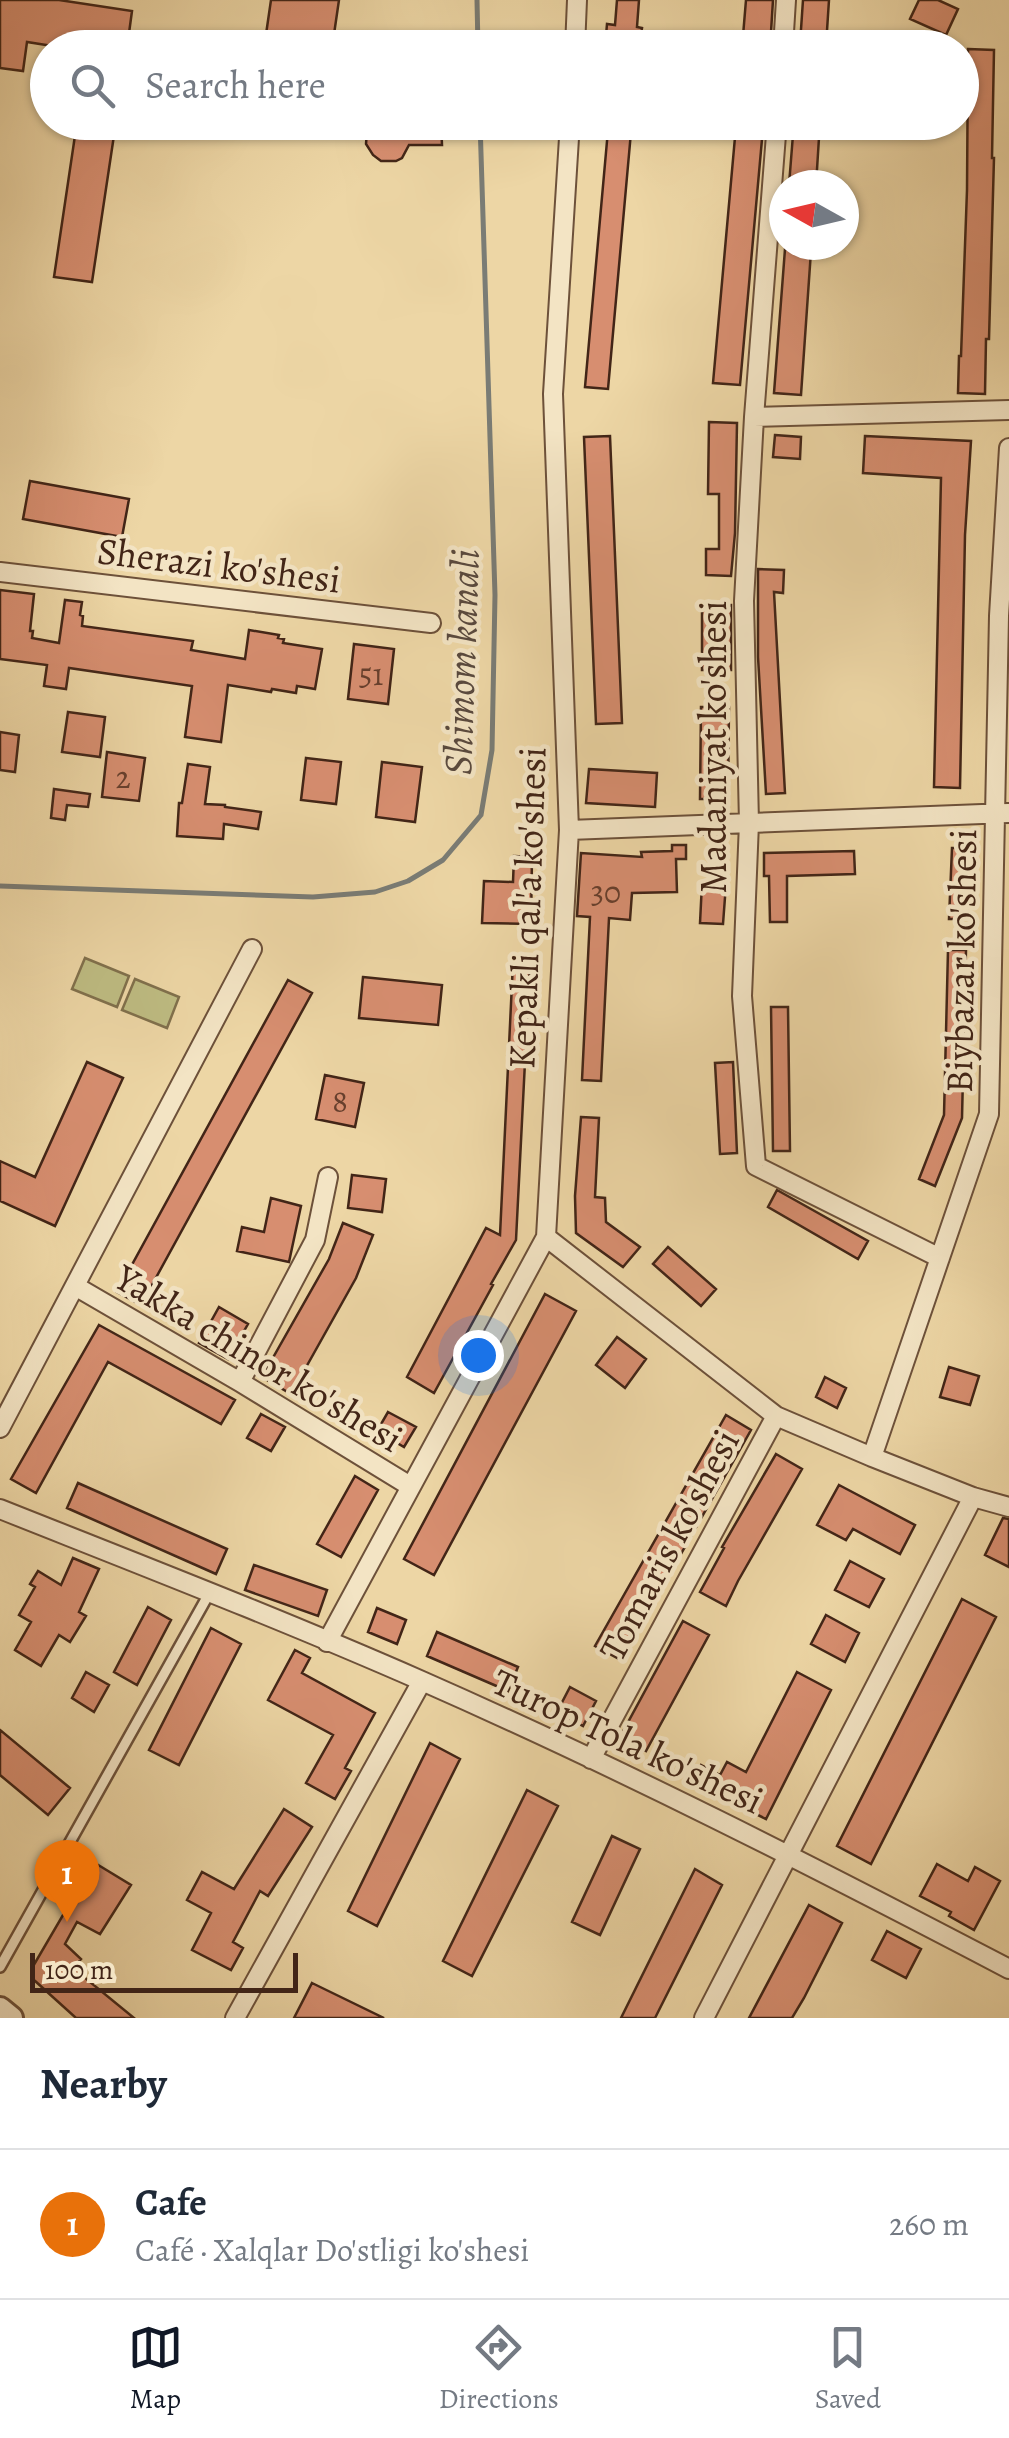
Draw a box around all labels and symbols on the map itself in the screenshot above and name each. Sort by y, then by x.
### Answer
north arrow [769,170,859,260]
street label: Sherazi ko'shesi [94,524,344,606]
water label: Shimom kanali [430,548,493,776]
street label: Madaniyat ko'shesi [687,600,739,894]
house number: 51 [359,652,383,696]
street label: Kepakli qal'a ko'shesi [495,746,559,1070]
house number: 2 [115,755,131,799]
street label: Biybazar ko'shesi [933,828,989,1094]
house number: 30 [591,870,621,914]
house number: 8 [332,1079,348,1123]
street label: Yakka chinor ko'shesi [105,1251,413,1465]
your location [453,1330,504,1381]
street label: Tomaris ko'shesi [586,1420,752,1670]
street label: Turop Tola ko'shesi [484,1656,772,1826]
pin: 1 [34,1840,100,1922]
scale bar [30,1948,298,1992]

